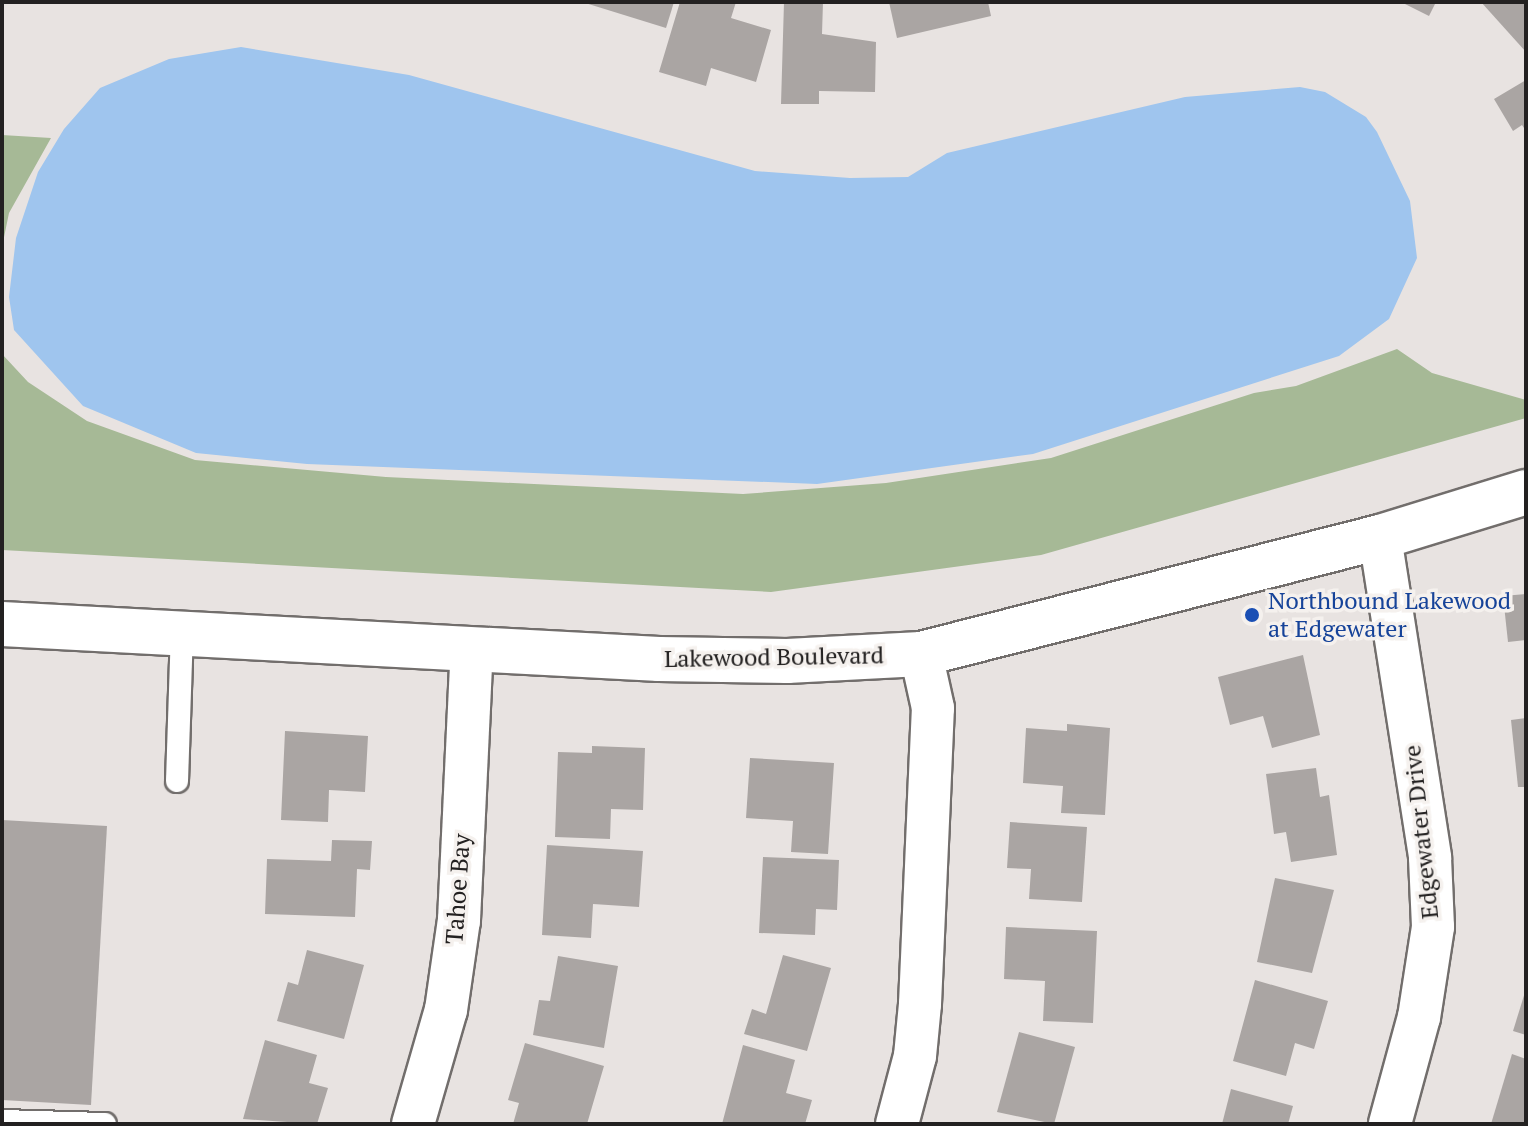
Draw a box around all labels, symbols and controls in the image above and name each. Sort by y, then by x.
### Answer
place label: Northbound Lakewood at Edgewater [1268,587,1511,643]
marker: Northbound Lakewood at Edgewater [1243,606,1261,624]
street label: Lakewood Boulevard [664,641,884,673]
street label: Edgewater Drive [1398,744,1444,920]
street label: Tahoe Bay [440,833,476,945]

